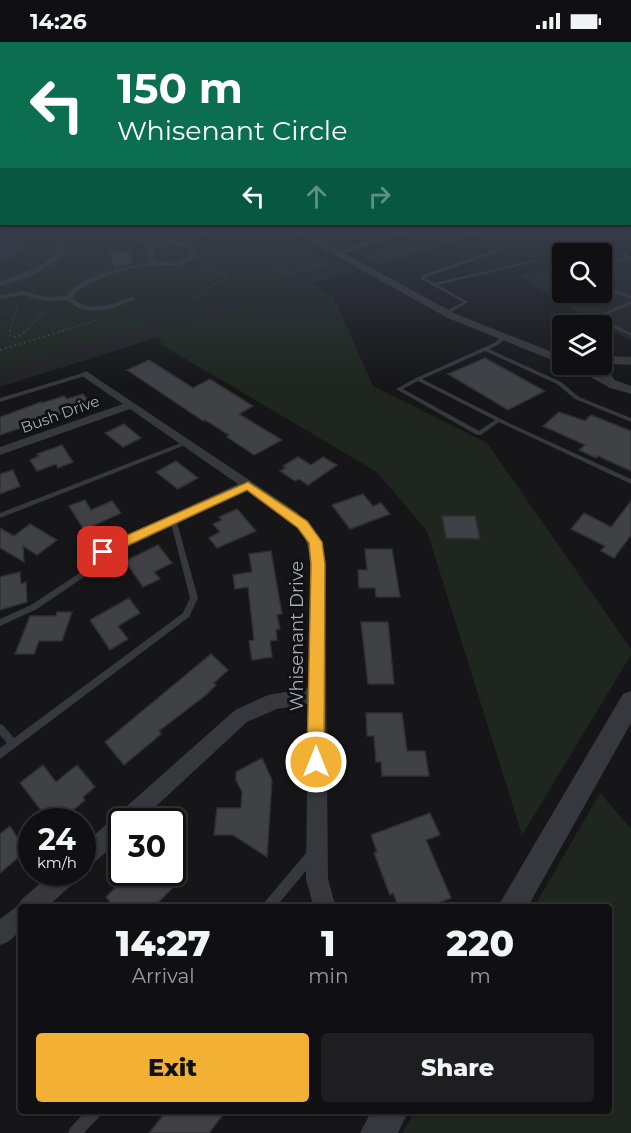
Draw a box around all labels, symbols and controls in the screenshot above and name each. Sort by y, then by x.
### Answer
text: 14:26 [30,8,87,35]
text: 150 m [117,62,243,114]
icon: left [18,66,96,144]
text: Whisenant Circle [117,114,347,147]
icon: left [237,180,270,213]
icon: ahead [300,180,333,213]
icon: right [363,180,396,213]
map controls [552,243,612,375]
button: search [552,243,612,303]
button: layers [552,315,612,375]
street label: Bush Drive [18,391,102,437]
pin [77,526,128,577]
icon: arrive [86,535,119,568]
street label: Whisenant Drive [286,561,308,711]
position arrow [284,730,348,794]
speed limit sign: 30 [108,808,186,886]
text: 24 [38,821,76,858]
text: km/h [37,853,77,872]
text: 14:27 [116,921,210,965]
text: 1 [321,921,336,965]
text: 220 [446,921,514,965]
text: Arrival [132,964,195,988]
text: min [308,964,348,988]
text: m [470,964,491,988]
button: Exit [36,1033,309,1102]
button: Share [321,1033,594,1102]

